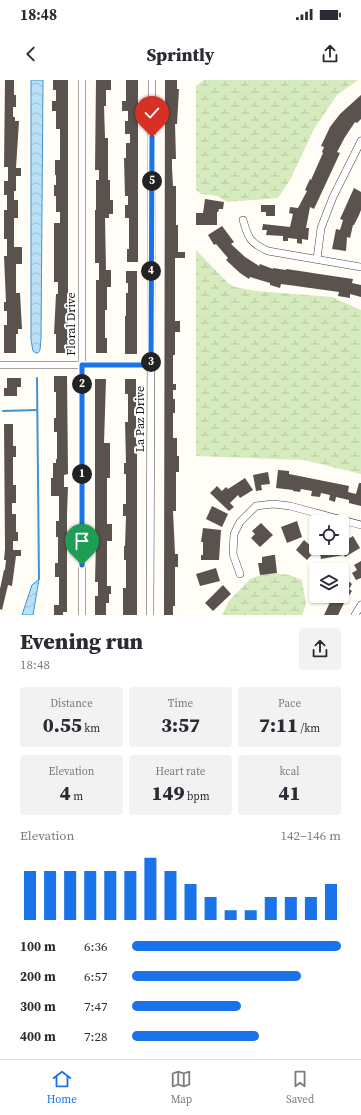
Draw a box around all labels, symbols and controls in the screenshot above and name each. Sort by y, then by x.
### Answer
text: 18:48 [20,4,57,25]
text: Sprintly [146,42,215,67]
icon: back [20,43,42,65]
icon: share [319,43,341,65]
pin [135,96,169,137]
icon: check [141,102,163,124]
pin: 5 [142,171,162,191]
text: 5 [149,173,155,188]
pin: 4 [141,261,161,281]
text: 4 [148,263,154,278]
street label: Floral Drive [63,292,79,356]
pin: 3 [141,352,161,372]
text: 3 [148,354,154,369]
pin: 2 [72,374,92,394]
text: 2 [79,376,85,391]
street label: La Paz Drive [132,386,148,452]
pin: 1 [72,464,92,484]
text: 1 [79,466,85,481]
map controls [309,515,349,603]
button: locate [309,515,349,555]
pin [65,524,99,565]
icon: arrive [71,530,93,552]
button: layers [309,563,349,603]
text: Evening run [20,626,143,656]
button: share [299,628,341,670]
text: 18:48 [20,656,50,673]
text: Distance [50,696,93,711]
text: Time [168,696,193,711]
text: Pace [278,696,301,711]
text: 0.55 [43,711,82,739]
text: 3:57 [161,711,200,739]
text: 7:11 [259,711,298,739]
text: km [82,721,100,736]
text: /km [298,721,320,736]
text: Elevation [49,764,94,779]
text: Heart rate [156,764,205,779]
text: kcal [279,764,300,779]
text: 4 [60,779,71,807]
text: 149 [151,779,184,807]
text: 41 [278,779,301,807]
text: m [71,789,83,804]
text: bpm [184,789,210,804]
text: Elevation [20,827,74,844]
text: 142–146 m [281,827,341,844]
text: 100 m [20,938,56,955]
text: 6:36 [84,938,107,955]
text: 200 m [20,968,56,985]
text: 6:57 [84,968,107,985]
text: 300 m [20,998,56,1015]
text: 7:47 [84,998,107,1015]
text: 400 m [20,1028,56,1045]
text: 7:28 [84,1028,107,1045]
tab: Home [47,1068,77,1107]
tab: Map [170,1068,192,1107]
tab: Saved [286,1068,314,1107]

